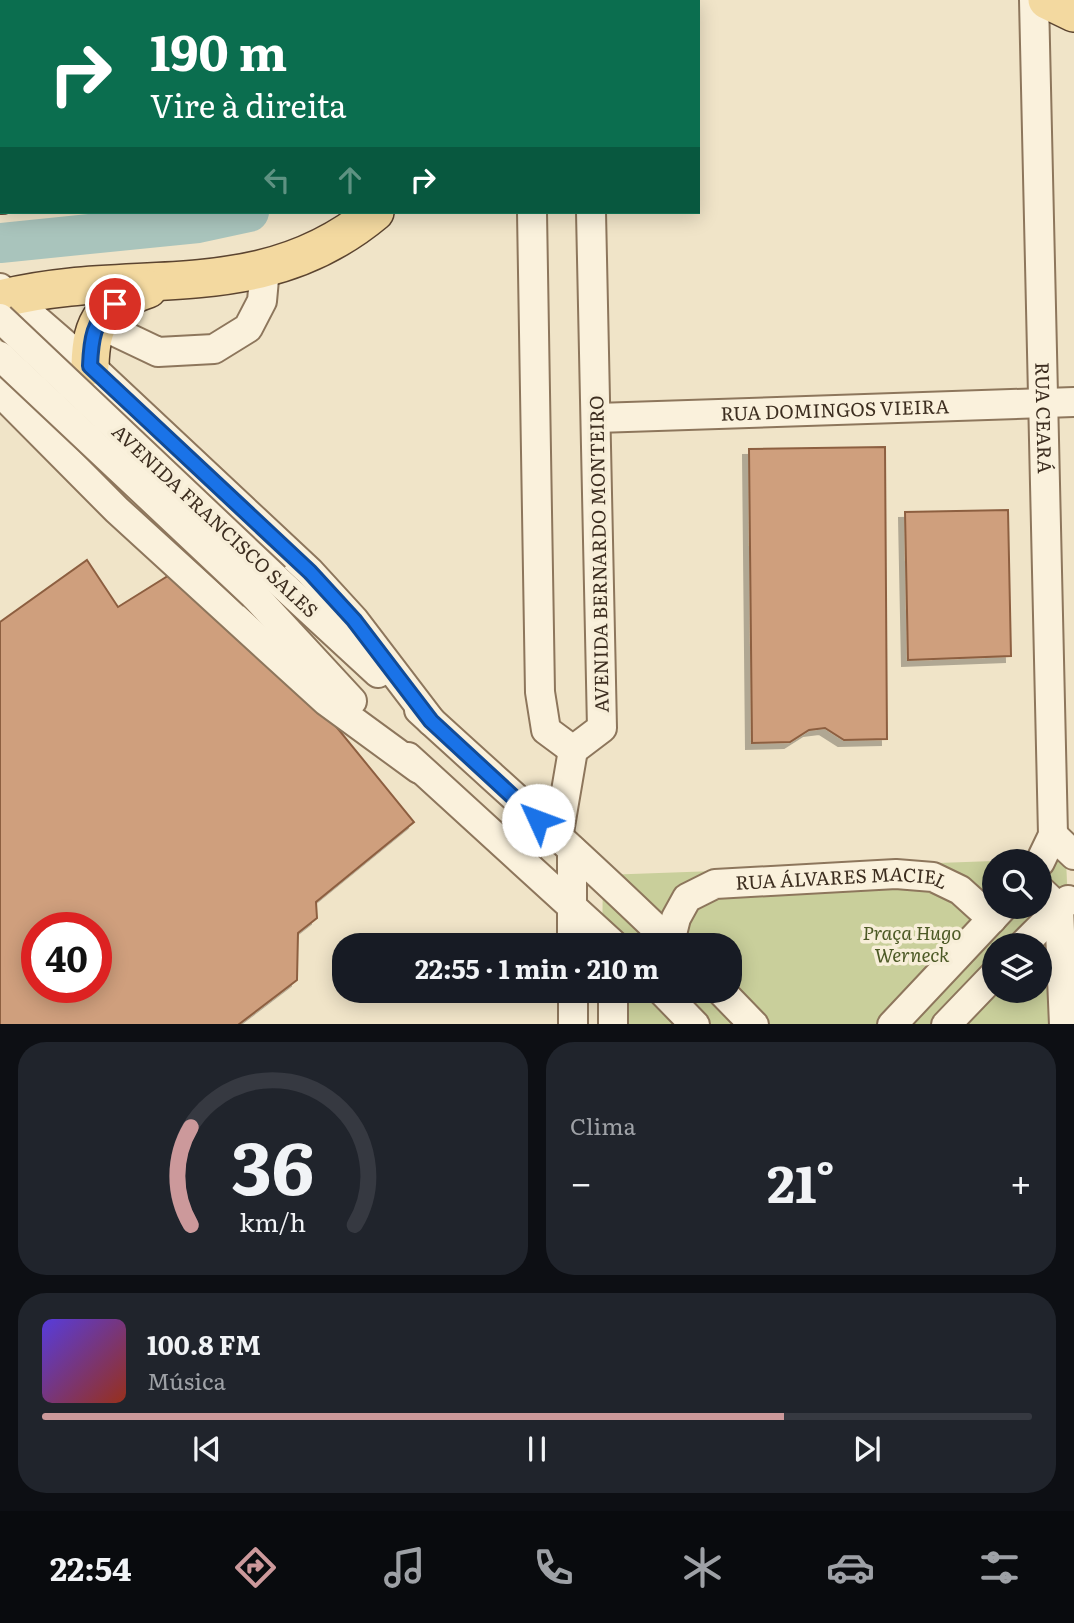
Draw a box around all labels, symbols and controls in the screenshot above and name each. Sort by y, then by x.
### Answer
text: 190 m [150,13,287,86]
icon: right [35,28,126,119]
text: Vire à direita [150,80,347,128]
icon: left [258,161,296,199]
icon: ahead [331,161,369,199]
icon: right [404,161,442,199]
pin [85,274,145,334]
icon: arrive [96,285,134,323]
street label: RUA CEARÁ [1029,362,1060,474]
street label: RUA DOMINGOS VIEIRA [720,391,950,427]
street label: AVENIDA BERNARDO MONTEIRO [581,395,615,713]
street label: AVENIDA FRANCISCO SALES [107,417,325,623]
position arrow [501,783,575,857]
map controls [982,849,1052,1003]
button: search [982,849,1052,919]
street label: RUA ÁLVARES MACIEL [735,859,953,896]
speed limit sign: 40 [21,912,112,1003]
park label: Praça Hugo Werneck [863,918,961,968]
button: layers [982,933,1052,1003]
text: 22:55 · 1 min · 210 m [415,948,659,987]
text: Clima [570,1108,636,1142]
text: 36 [231,1109,315,1217]
text: 21° [767,1142,835,1219]
text: − [570,1152,592,1209]
text: + [1010,1152,1032,1209]
text: km/h [240,1202,306,1239]
text: 100.8 FM [147,1324,261,1363]
text: Música [147,1363,226,1397]
icon: previous [188,1430,226,1468]
icon: pause [518,1430,556,1468]
icon: next [848,1430,886,1468]
text: 22:54 [50,1543,131,1591]
icon: directions [231,1543,280,1592]
icon: music [380,1543,429,1592]
icon: phone [529,1543,578,1592]
icon: climate [678,1543,727,1592]
icon: car [826,1543,875,1592]
icon: filters [975,1543,1024,1592]

